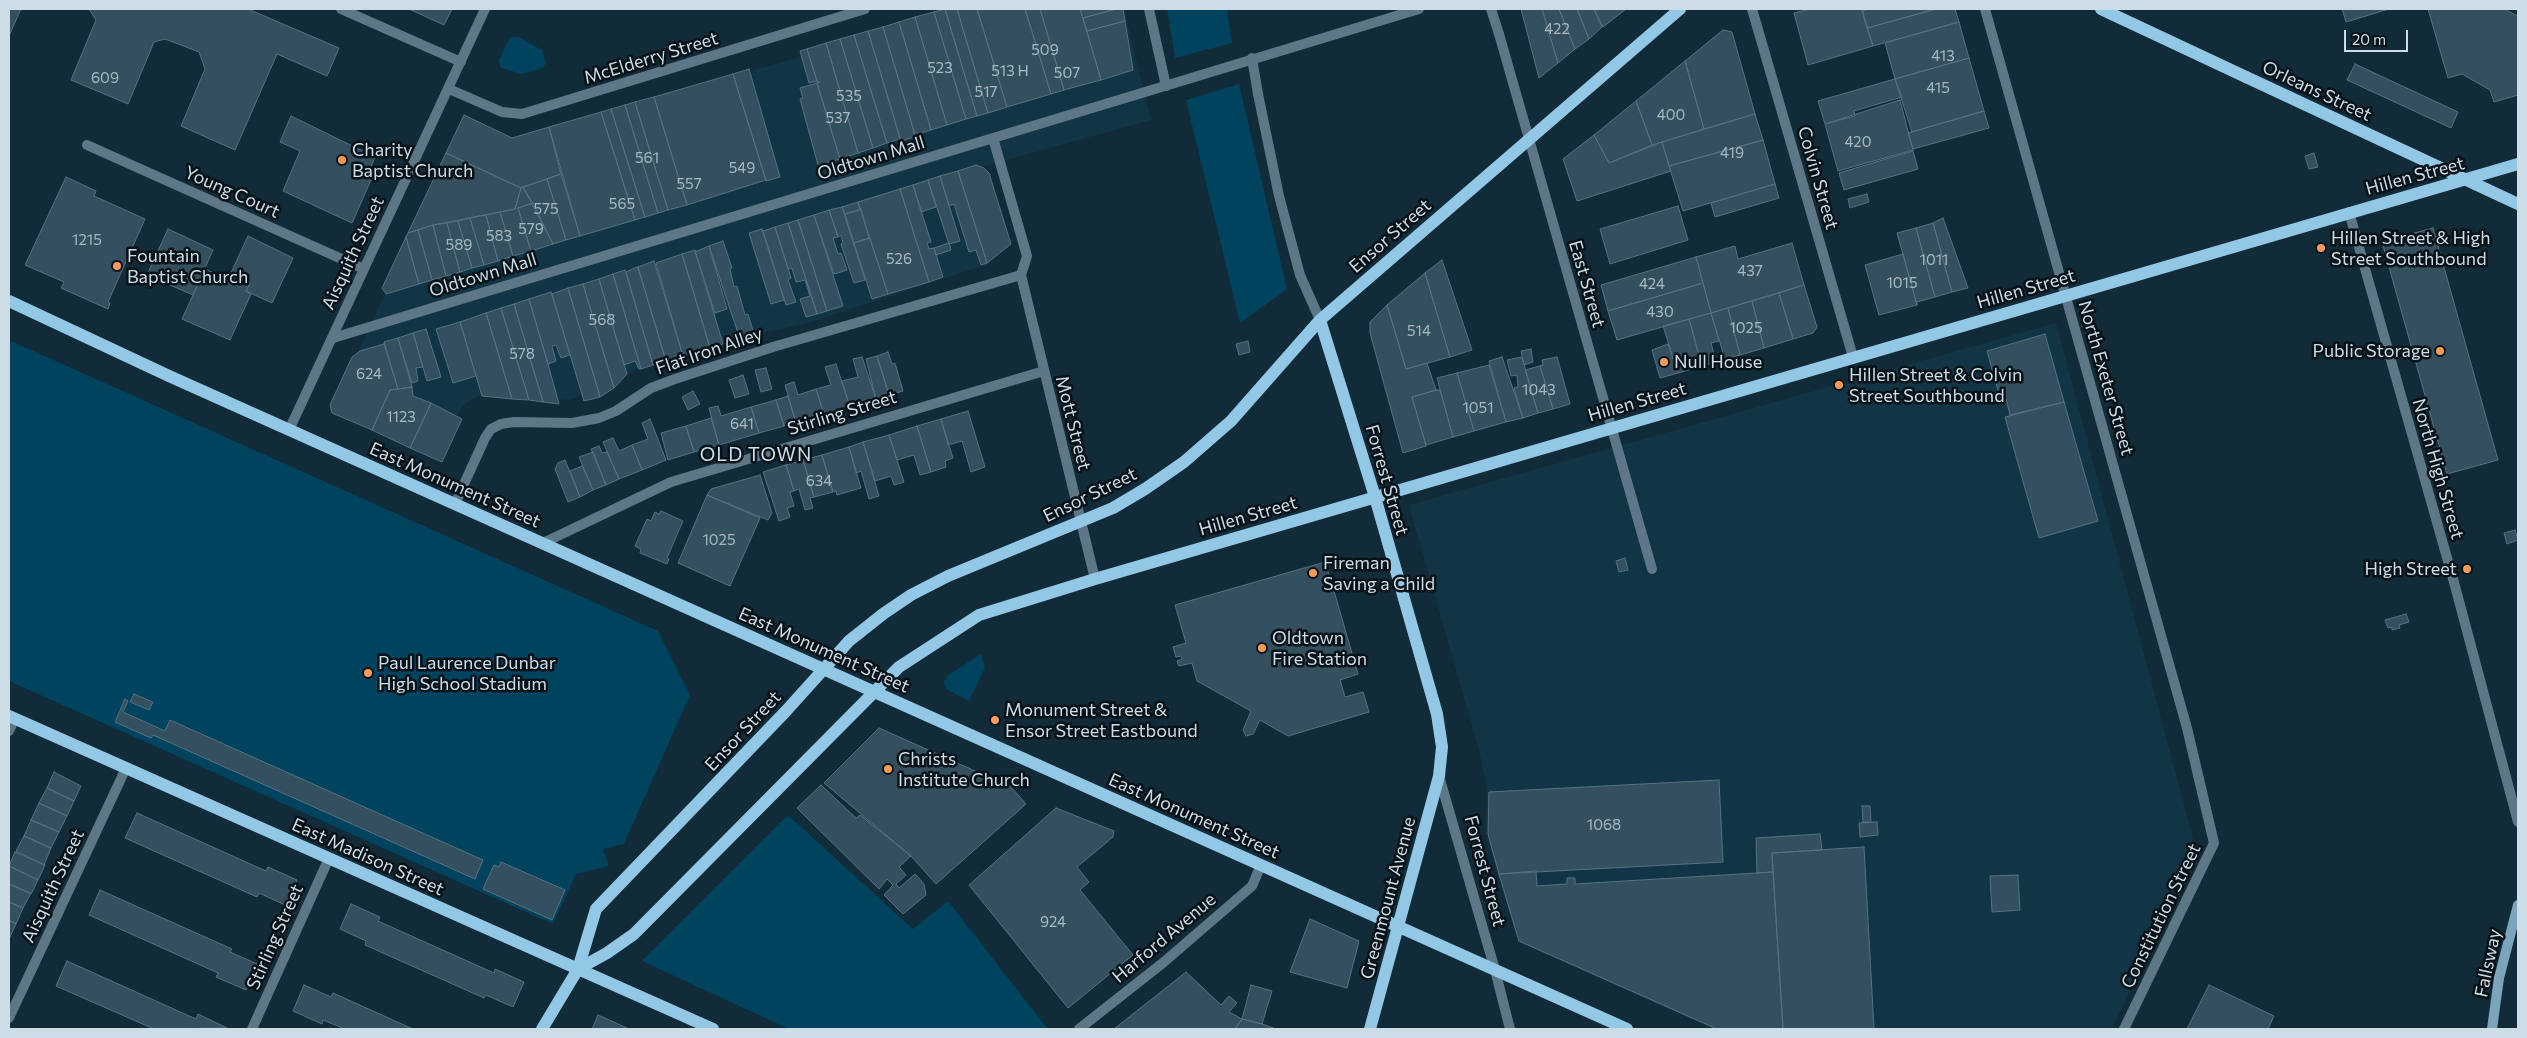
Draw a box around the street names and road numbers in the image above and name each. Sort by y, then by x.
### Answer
street label: McElderry Street [581,27,721,89]
street label: Orleans Street [2259,56,2375,126]
street label: Colvin Street [1793,124,1843,232]
street label: Oldtown Mall [815,131,927,185]
street label: Hillen Street [2363,152,2467,200]
street label: Young Court [181,161,283,223]
street label: Aisquith Street [317,193,389,313]
street label: Ensor Street [1345,195,1435,277]
street label: East Street [1564,238,1610,330]
street label: Oldtown Mall [427,248,539,302]
street label: Hillen Street [1974,265,2078,313]
street label: North Exeter Street [2074,298,2138,458]
street label: Flat Iron Alley [653,323,765,379]
street label: Mott Street [1051,373,1095,473]
street label: Hillen Street [1585,378,1689,426]
street label: Stirling Street [785,386,899,440]
street label: North High Street [2408,396,2468,542]
street label: Forrest Street [1361,422,1413,538]
street label: East Monument Street [366,438,544,532]
street label: Ensor Street [1040,463,1140,527]
street label: Hillen Street [1196,492,1300,540]
street label: East Monument Street [735,603,913,697]
street label: Ensor Street [701,687,785,775]
street label: East Monument Street [1105,769,1283,863]
street label: Forrest Street [1460,813,1510,929]
street label: East Madison Street [289,814,447,900]
street label: Greenmount Avenue [1356,815,1420,981]
street label: Aisquith Street [17,826,89,946]
street label: Constitution Street [2117,840,2205,992]
street label: Stirling Street [242,881,308,993]
street label: Harford Avenue [1108,889,1220,987]
street label: Fallsway [2470,927,2506,999]

